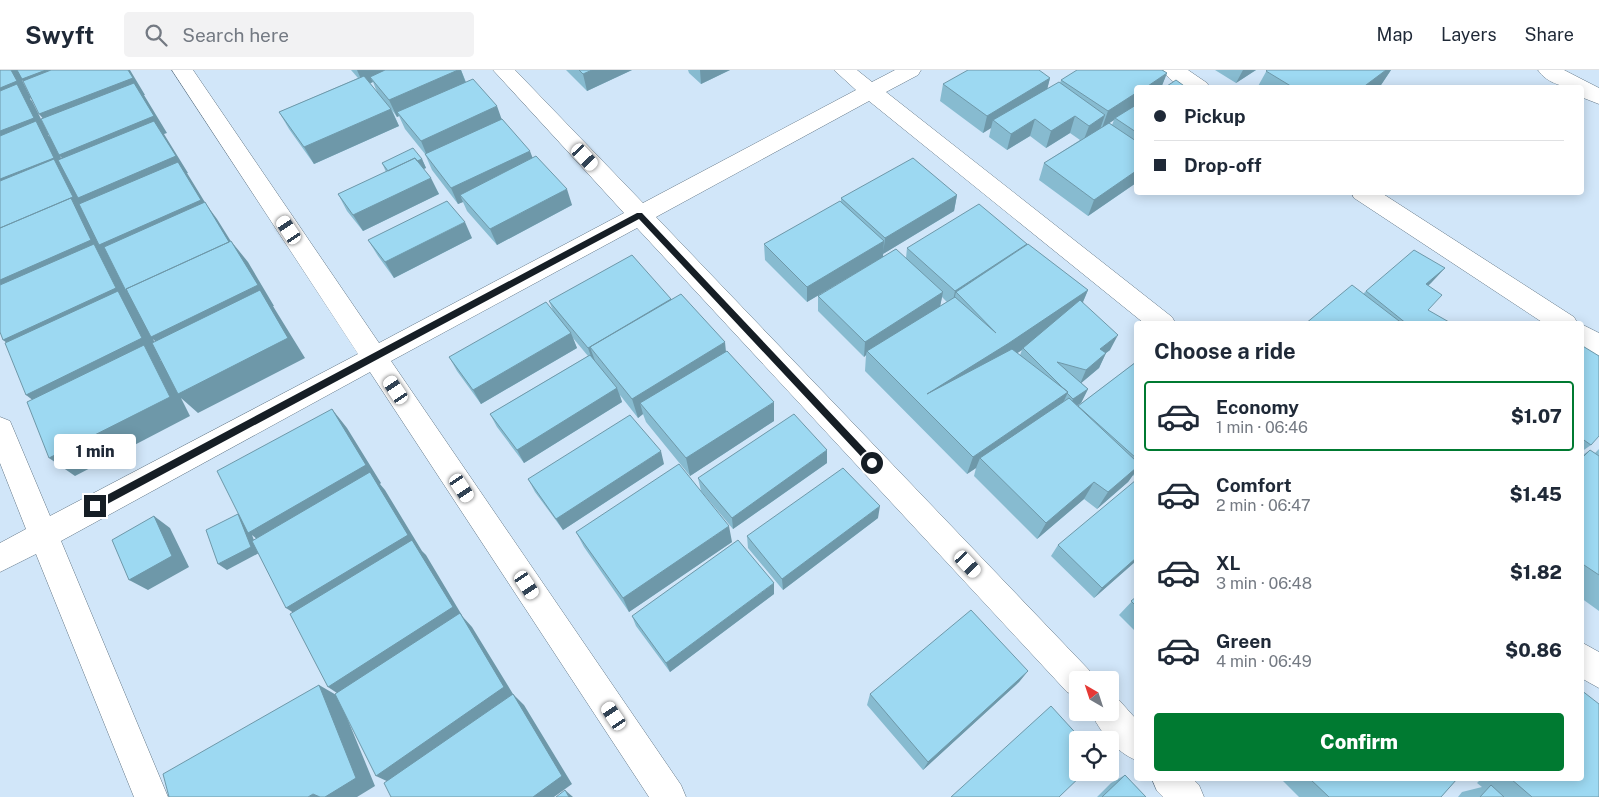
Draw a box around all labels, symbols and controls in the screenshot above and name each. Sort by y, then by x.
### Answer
search box [124,12,474,57]
text: Swyft [25,21,94,49]
icon: search [142,21,170,49]
text: Search here [182,24,289,46]
text: Map [1377,24,1413,45]
text: Layers [1441,24,1497,45]
text: Share [1525,24,1574,45]
text: Pickup [1184,105,1246,127]
car [569,141,600,173]
text: Drop-off [1184,154,1261,176]
car [274,213,303,247]
text: Choose a ride [1154,338,1296,364]
car [381,373,410,407]
icon: car [1156,394,1201,439]
text: Economy [1216,396,1299,418]
text: $1.07 [1511,405,1562,427]
text: 1 min · 06:46 [1216,418,1308,437]
callout: 1 min [54,434,136,468]
text: 1 min [75,442,115,461]
route start [861,452,883,474]
car [447,471,476,505]
icon: car [1156,472,1201,517]
text: Comfort [1216,474,1292,496]
text: $1.45 [1509,483,1562,505]
route end [84,495,106,517]
text: 2 min · 06:47 [1216,496,1311,515]
car [952,548,983,580]
icon: car [1156,550,1201,595]
text: XL [1216,552,1241,574]
text: $1.82 [1510,561,1562,583]
car [512,568,541,602]
text: 3 min · 06:48 [1216,574,1312,593]
icon: car [1156,628,1201,673]
text: Green [1216,630,1271,652]
text: $0.86 [1505,639,1562,661]
text: 4 min · 06:49 [1216,652,1312,671]
north arrow [1069,671,1119,721]
map controls [1069,671,1119,781]
car [599,699,628,733]
button: Confirm [1154,713,1564,771]
button: locate [1069,731,1119,781]

